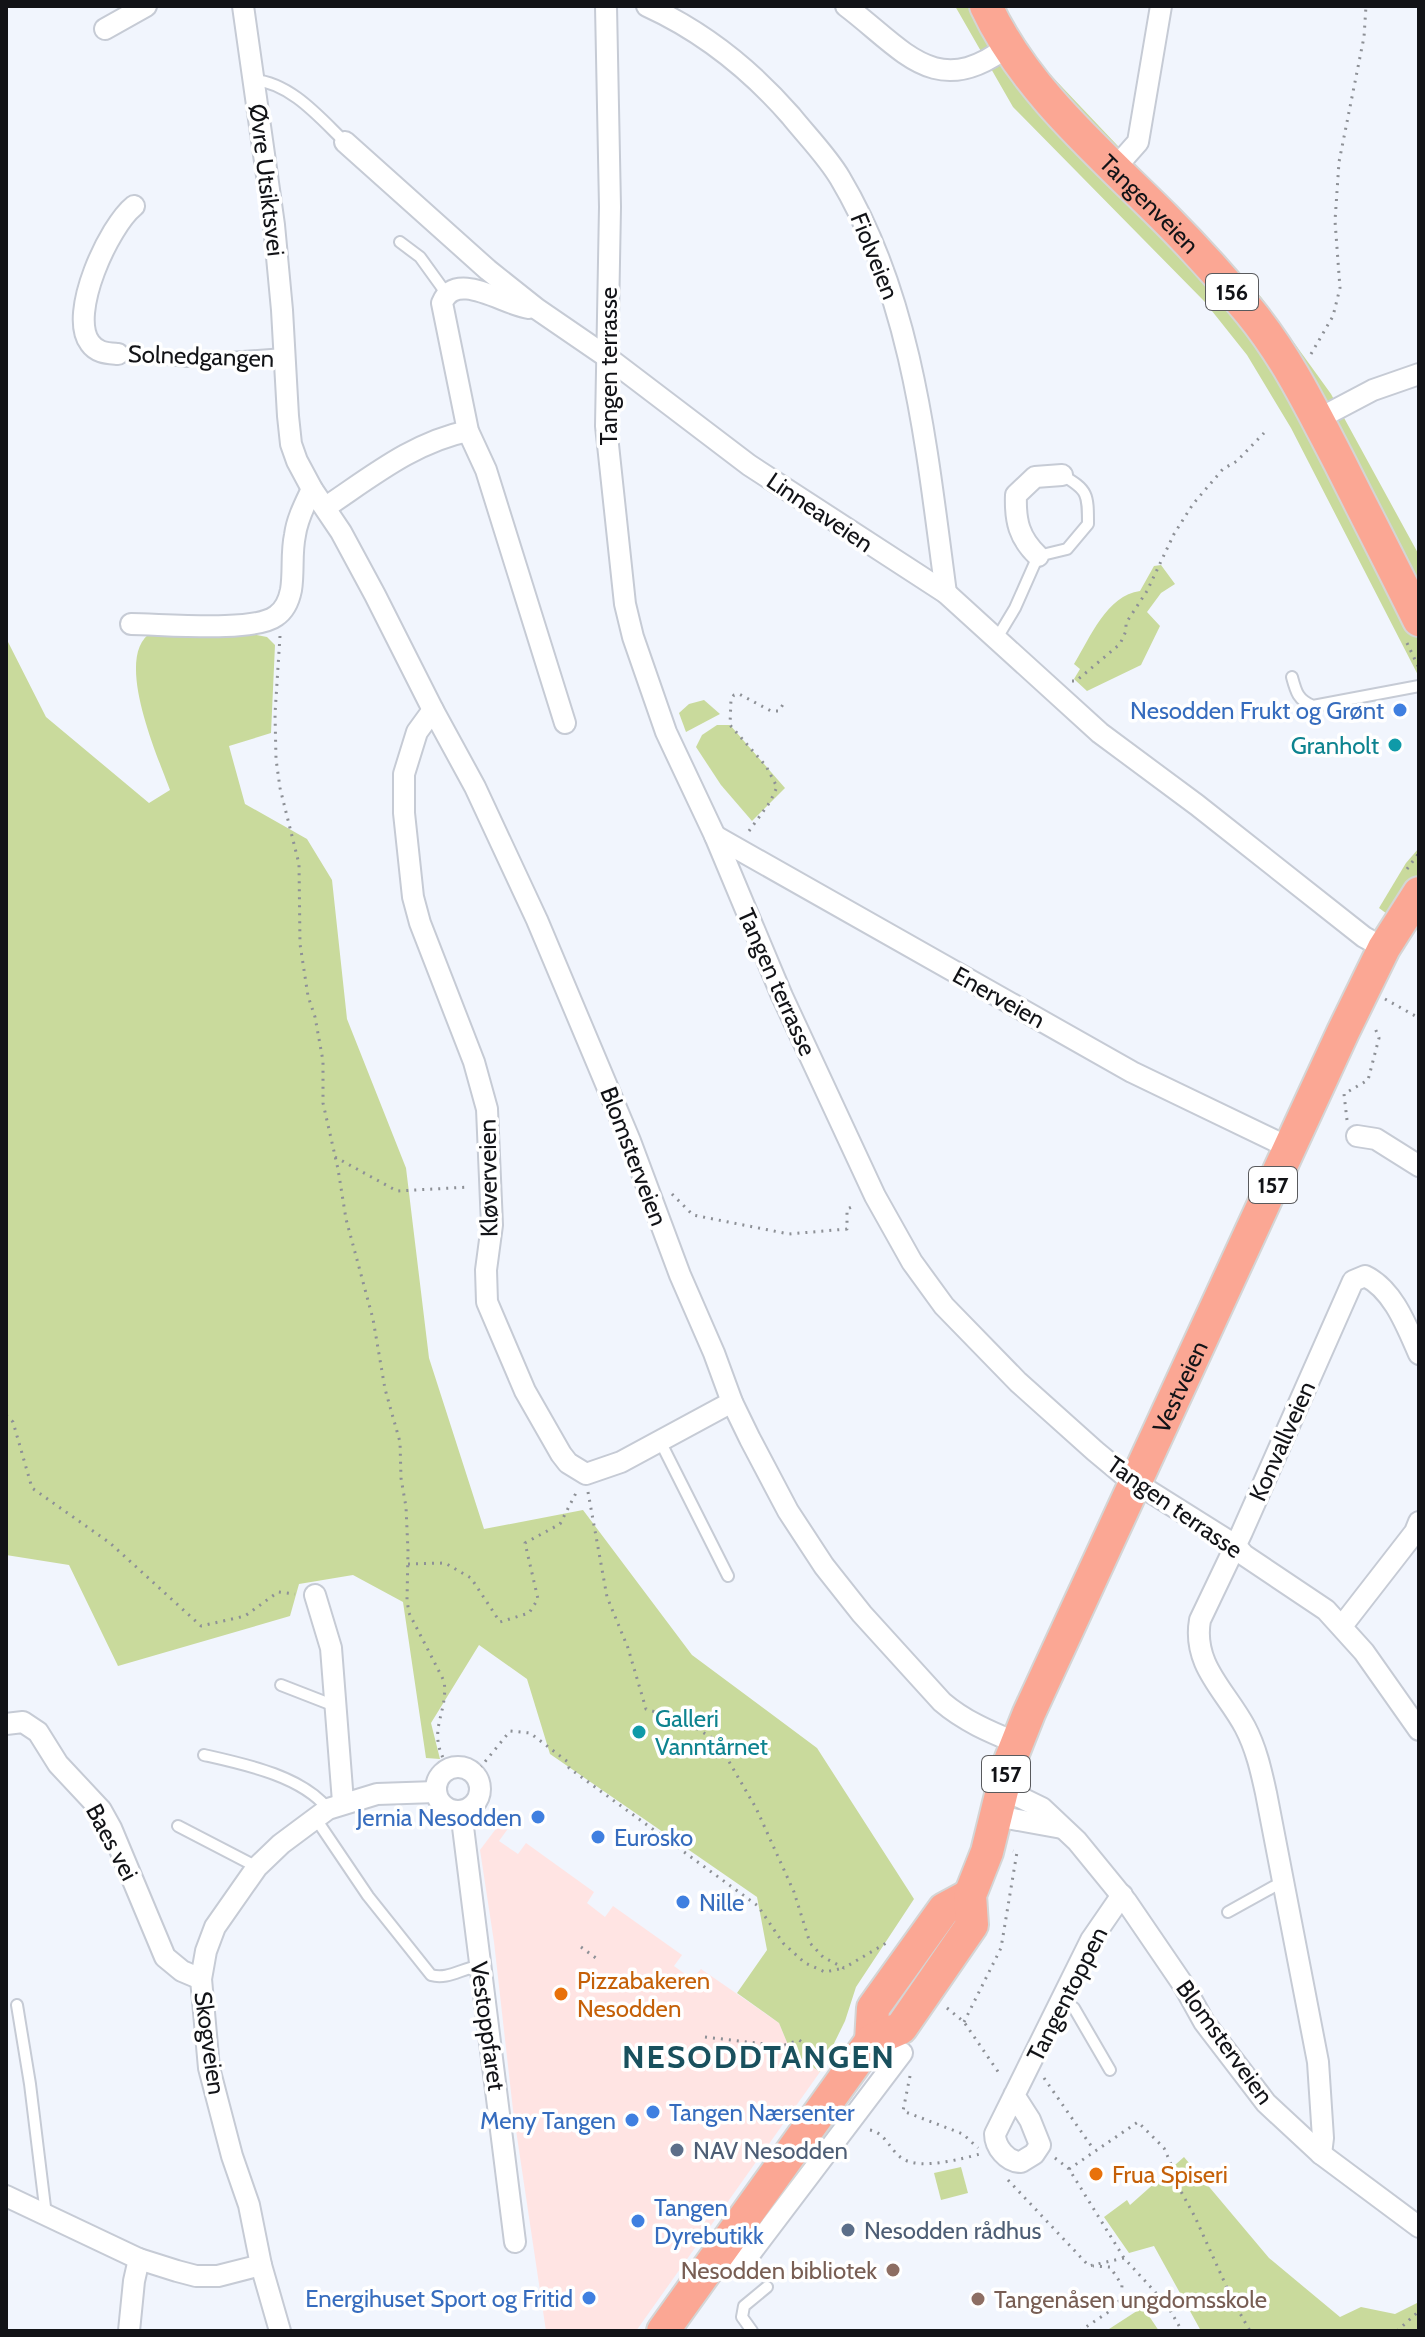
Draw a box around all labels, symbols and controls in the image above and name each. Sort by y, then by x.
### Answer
street label: Øvre Utsiktsvei [243,102,291,258]
street label: Tangenveien [1094,148,1206,259]
street label: Fiolveien [845,208,905,304]
road number: 156 [1206,274,1258,310]
street label: Tangen terrasse [594,287,623,445]
street label: Solnedgangen [127,339,275,373]
street label: Linneaveien [761,466,879,558]
place label: Nesodden Frukt og Grønt [1130,696,1384,725]
marker: Nesodden Frukt og Grønt [1391,701,1409,719]
place label: Granholt [1291,731,1379,760]
marker: Granholt [1386,736,1404,754]
street label: Tangen terrasse [732,904,822,1060]
street label: Enerveien [948,960,1050,1034]
street label: Blomsterveien [594,1082,674,1230]
street label: Kløverveien [472,1119,504,1237]
road number: 157 [1249,1167,1297,1203]
street label: Vestveien [1146,1336,1213,1437]
street label: Konvallveien [1243,1377,1321,1505]
street label: Tangen terrasse [1102,1450,1248,1564]
place label: Galleri Vanntårnet [655,1704,768,1761]
marker: Galleri Vanntårnet [630,1723,648,1741]
road number: 157 [982,1756,1030,1792]
street label: Baes vei [80,1799,144,1885]
place label: Jernia Nesodden [356,1803,522,1832]
marker: Jernia Nesodden [529,1808,547,1826]
place label: Eurosko [614,1823,693,1852]
marker: Eurosko [589,1828,607,1846]
place label: Nille [699,1888,744,1917]
marker: Nille [674,1893,692,1911]
street label: Tangentoppen [1021,1922,1113,2066]
street label: Vestoppfaret [465,1959,511,2093]
place label: Pizzabakeren Nesodden [577,1966,710,2023]
street label: Blomsterveien [1170,1974,1280,2110]
marker: Pizzabakeren Nesodden [552,1985,570,2003]
street label: Skogveien [188,1990,232,2096]
district label: NESODDTANGEN [622,2037,896,2076]
place label: Tangen Nærsenter [669,2098,855,2127]
marker: Tangen Nærsenter [644,2103,662,2121]
place label: Meny Tangen [480,2106,616,2135]
marker: Meny Tangen [623,2111,641,2129]
place label: NAV Nesodden [693,2136,848,2165]
marker: NAV Nesodden [668,2141,686,2159]
place label: Frua Spiseri [1112,2160,1228,2189]
marker: Frua Spiseri [1087,2165,1105,2183]
place label: Tangen Dyrebutikk [654,2193,764,2250]
marker: Tangen Dyrebutikk [629,2212,647,2230]
place label: Nesodden rådhus [864,2216,1042,2245]
marker: Nesodden rådhus [839,2221,857,2239]
place label: Nesodden bibliotek [681,2256,877,2285]
marker: Nesodden bibliotek [884,2261,902,2279]
place label: Energihuset Sport og Fritid [305,2284,573,2313]
place label: Tangenåsen ungdomsskole [994,2285,1267,2314]
marker: Energihuset Sport og Fritid [580,2289,598,2307]
marker: Tangenåsen ungdomsskole [969,2290,987,2308]

